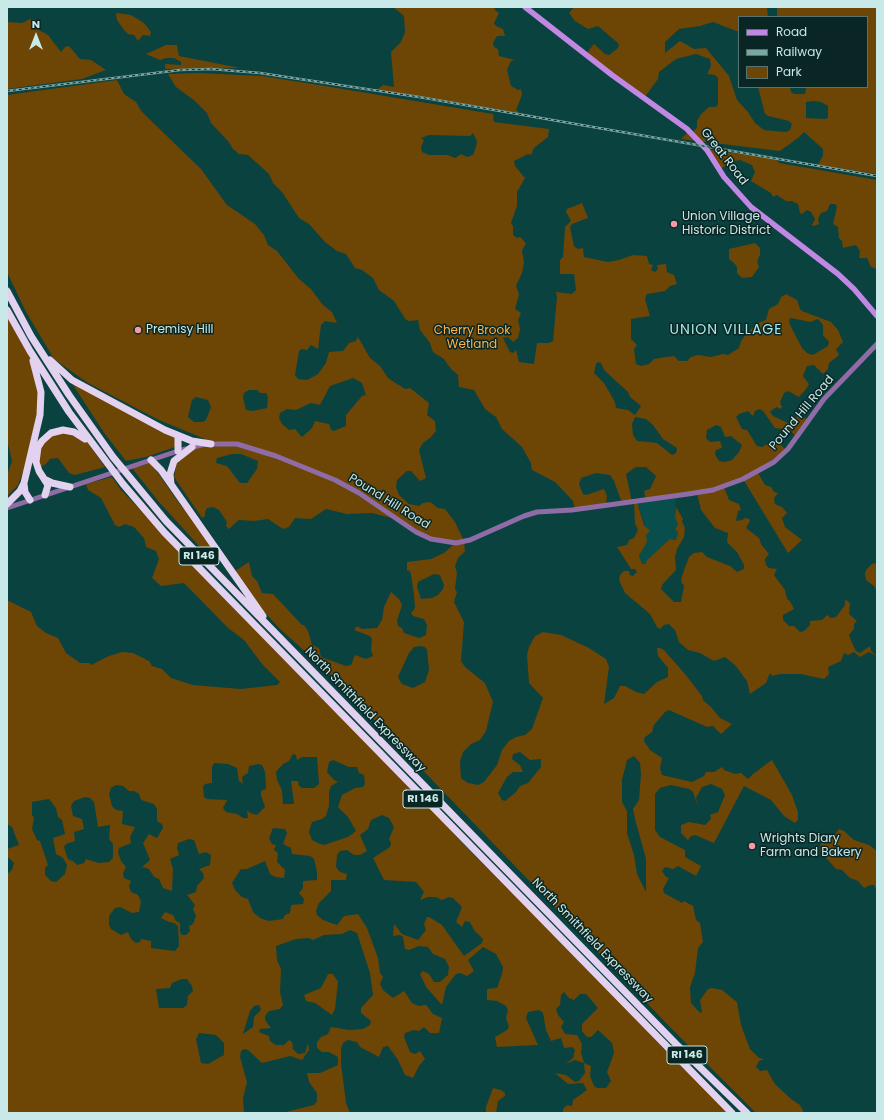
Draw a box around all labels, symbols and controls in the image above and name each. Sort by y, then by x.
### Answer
north arrow [16,16,56,56]
text: N [32,16,40,32]
legend [738,16,868,88]
text: Road [776,23,807,40]
text: Railway [776,43,822,60]
text: Park [776,63,802,80]
street label: Great Road [697,126,751,188]
place label: Union Village Historic District [682,210,771,238]
marker: Union Village Historic District [669,219,679,229]
district label: UNION VILLAGE [670,322,782,338]
place label: Premisy Hill [146,323,214,337]
park label: Cherry Brook Wetland [434,324,510,352]
marker: Premisy Hill [133,325,143,335]
street label: Pound Hill Road [767,373,837,453]
street label: Pound Hill Road [346,471,432,533]
road number: RI 146 [179,547,219,565]
street label: North Smithfield Expressway [301,645,429,775]
road number: RI 146 [403,790,443,808]
place label: Wrights Diary Farm and Bakery [760,832,862,860]
marker: Wrights Diary Farm and Bakery [747,841,757,851]
street label: North Smithfield Expressway [528,876,656,1006]
road number: RI 146 [667,1046,707,1064]

